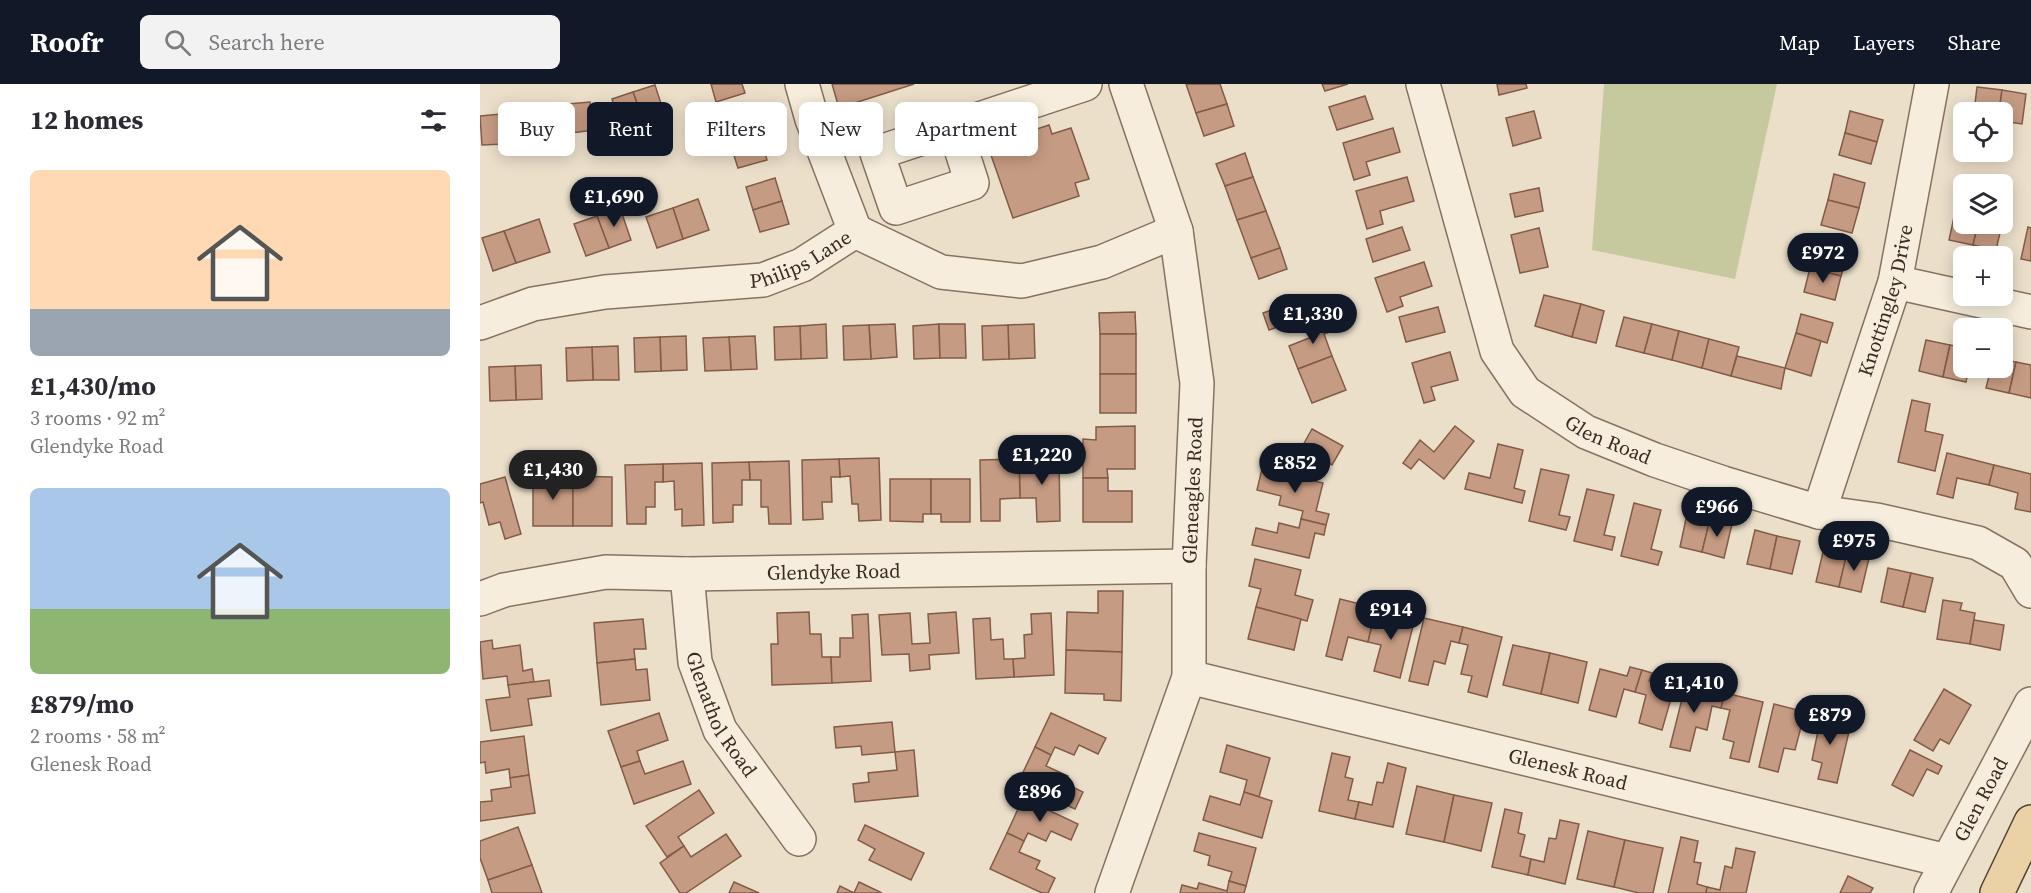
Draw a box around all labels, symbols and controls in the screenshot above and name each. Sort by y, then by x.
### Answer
search box [140,15,560,69]
text: Roofr [30,23,104,61]
icon: search [161,26,194,59]
text: Search here [209,27,325,57]
text: Map [1779,28,1820,57]
text: Layers [1853,28,1915,57]
text: Share [1948,28,2001,57]
text: 12 homes [30,102,143,138]
chip: Buy [498,102,575,156]
chip: Rent [587,102,673,156]
chip: Filters [685,102,787,156]
chip: New [799,102,883,156]
chip: Apartment [895,102,1038,156]
map controls [1953,102,2013,378]
button: locate [1953,102,2013,162]
icon: filters [417,104,450,137]
button: layers [1953,174,2013,234]
pin: £1,690 [565,177,663,228]
text: £1,690 [584,182,644,210]
icon: home [186,209,294,317]
street label: Knottingley Drive [1851,222,1919,380]
street label: Philips Lane [749,223,857,295]
pin: £972 [1787,233,1859,284]
text: £972 [1801,238,1845,266]
button: + [1953,246,2013,306]
pin: £1,330 [1264,294,1362,345]
text: £1,330 [1283,299,1343,327]
button: − [1953,318,2013,378]
text: £1,430/mo [30,368,156,404]
text: 3 rooms · 92 m² [30,404,166,432]
street label: Glen Road [1559,408,1656,471]
street label: Gleneagles Road [1175,416,1210,564]
text: Glendyke Road [30,432,164,460]
pin: £1,220 [993,435,1091,486]
text: £1,220 [1012,440,1072,468]
pin: £852 [1259,443,1331,494]
text: £852 [1273,448,1317,476]
pin: £1,430 [504,450,602,501]
text: £1,430 [523,455,583,483]
pin: £966 [1681,487,1753,538]
text: £966 [1695,492,1739,520]
pin: £975 [1818,521,1890,572]
text: £975 [1832,526,1876,554]
icon: home [186,527,294,635]
street label: Glendyke Road [767,557,901,587]
pin: £914 [1355,590,1427,641]
text: £914 [1369,595,1413,623]
street label: Glenathol Road [680,651,764,783]
pin: £1,410 [1645,663,1743,714]
text: £1,410 [1664,668,1724,696]
text: £879/mo [30,686,134,722]
pin: £879 [1794,695,1866,746]
text: £879 [1808,700,1852,728]
text: 2 rooms · 58 m² [30,722,166,750]
street label: Glenesk Road [1506,741,1631,797]
text: Glenesk Road [30,750,152,778]
street label: Glen Road [1947,752,2015,846]
pin: £896 [1004,772,1076,823]
text: £896 [1018,777,1062,805]

